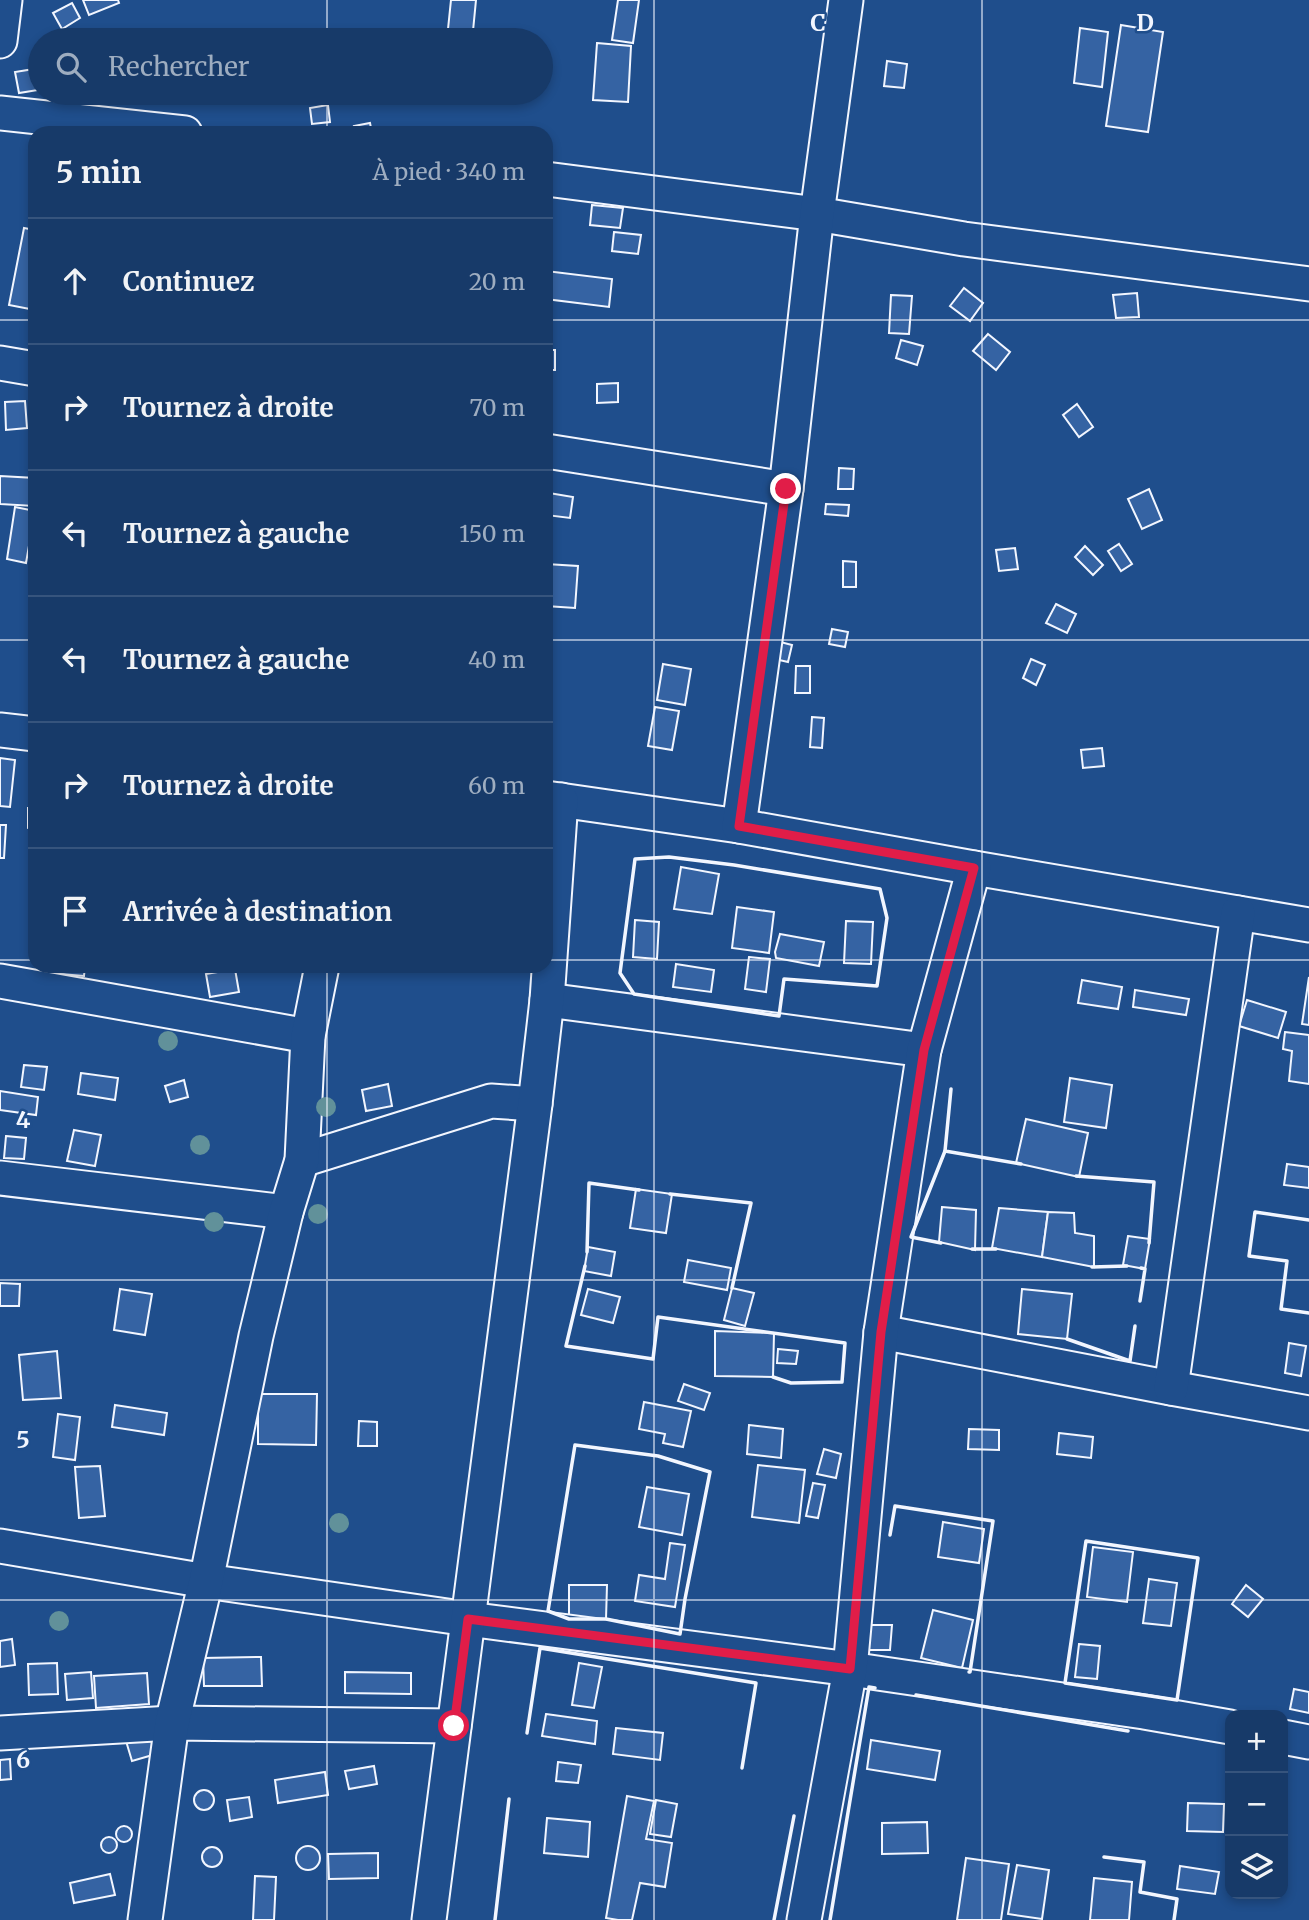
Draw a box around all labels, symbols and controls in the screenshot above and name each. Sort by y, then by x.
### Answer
text: C [810,8,826,37]
text: D [1136,8,1154,37]
search box [28,28,553,105]
icon: search [52,48,90,86]
text: Rechercher [108,50,250,83]
text: 5 min [56,153,141,191]
text: À pied · 340 m [372,157,525,186]
icon: ahead [56,262,94,300]
text: Continuez [123,265,254,298]
text: 20 m [469,267,525,296]
icon: right [56,388,94,426]
text: Tournez à droite [123,391,334,424]
text: 70 m [469,393,525,422]
route end [770,473,801,504]
icon: left [56,514,94,552]
text: Tournez à gauche [123,517,349,550]
text: 150 m [459,519,525,548]
icon: left [56,640,94,678]
text: Tournez à gauche [123,643,349,676]
text: 40 m [468,645,525,674]
icon: right [56,766,94,804]
text: Tournez à droite [123,769,334,802]
text: 60 m [468,771,525,800]
icon: arrive [56,892,94,930]
text: Arrivée à destination [123,895,392,928]
text: 4 [16,1105,31,1134]
text: 5 [16,1425,30,1454]
route start [438,1710,469,1741]
map controls [1225,1710,1288,1899]
button: + [1225,1710,1288,1773]
text: 6 [16,1745,30,1774]
button: − [1225,1773,1288,1836]
button: layers [1225,1836,1288,1899]

